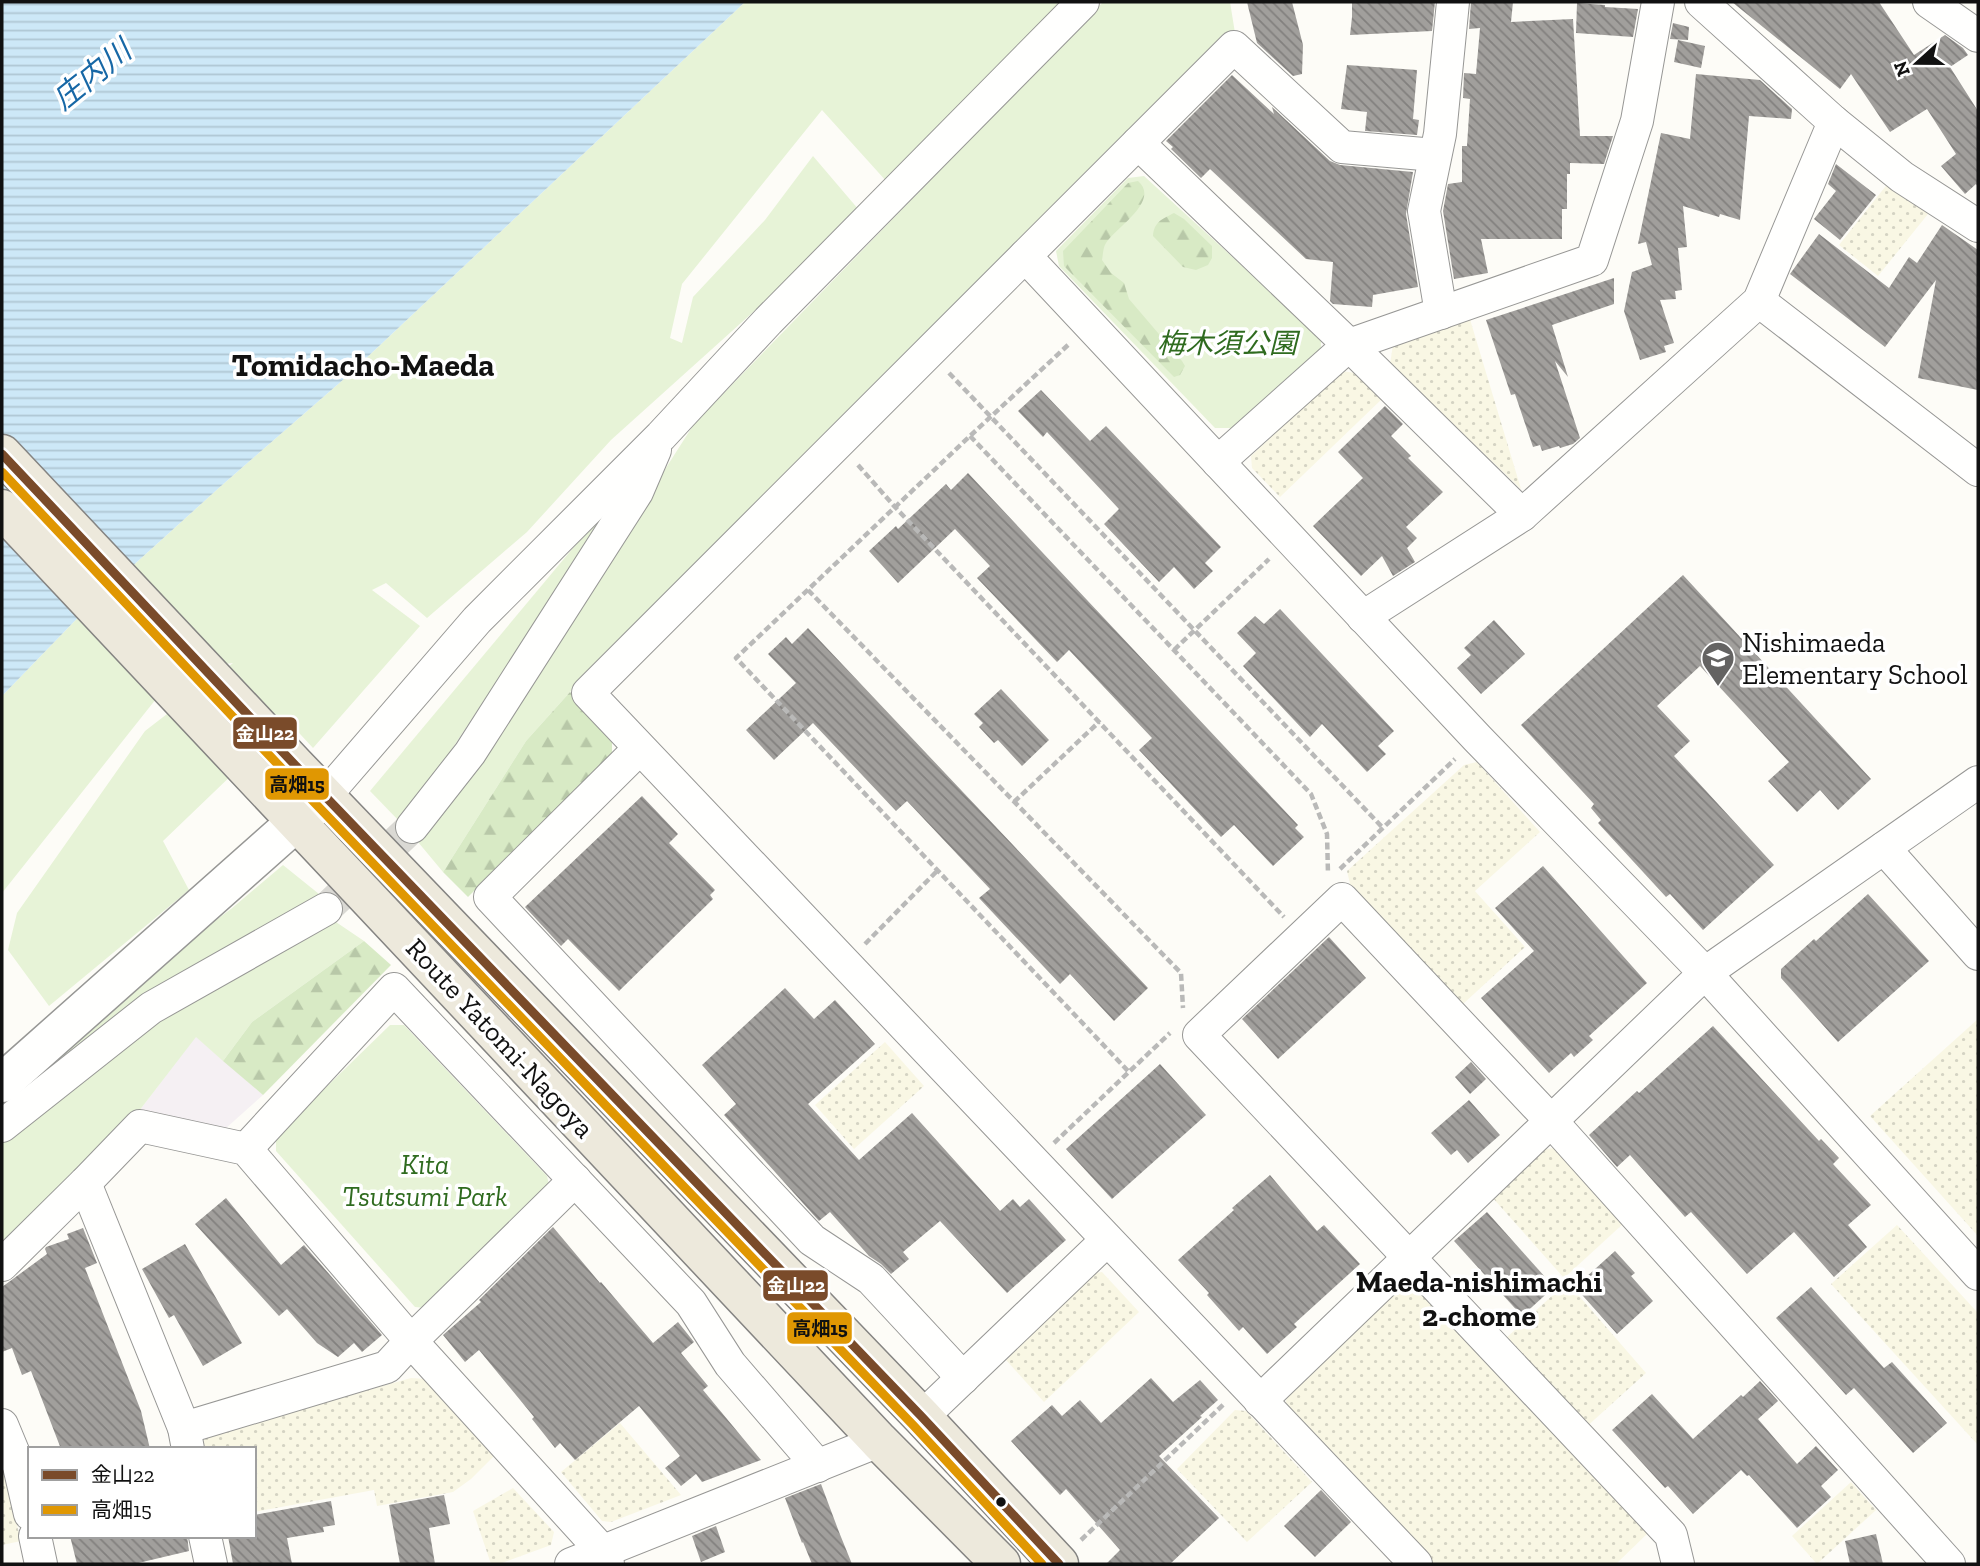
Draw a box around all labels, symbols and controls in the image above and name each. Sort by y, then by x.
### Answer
north arrow [1882,28,1952,98]
water label: 庄内川 [46,31,141,117]
text: N [1888,58,1915,80]
park label: 梅木須公園 [1157,327,1301,360]
district label: Tomidacho-Maeda [232,346,494,384]
place label: Nishimaeda Elementary School [1742,626,1968,691]
school or university icon: Nishimaeda Elementary School [1699,639,1737,688]
line badge: 金山22 [232,716,298,750]
text: 金山22 [236,722,294,745]
line badge: 高畑15 [264,767,330,801]
text: 高畑15 [269,773,325,796]
street label: Route Yatomi-Nagoya [399,931,601,1145]
park label: Kita Tsutsumi Park [343,1148,507,1213]
district label: Maeda-nishimachi 2-chome [1356,1264,1602,1334]
line badge: 金山22 [762,1269,829,1302]
text: 金山22 [767,1274,825,1297]
line badge: 高畑15 [786,1311,853,1345]
text: 高畑15 [792,1317,848,1340]
legend [28,1447,256,1538]
text: 金山22 [91,1462,155,1487]
unlabelled marker [994,1495,1008,1509]
text: 高畑15 [91,1497,152,1522]

